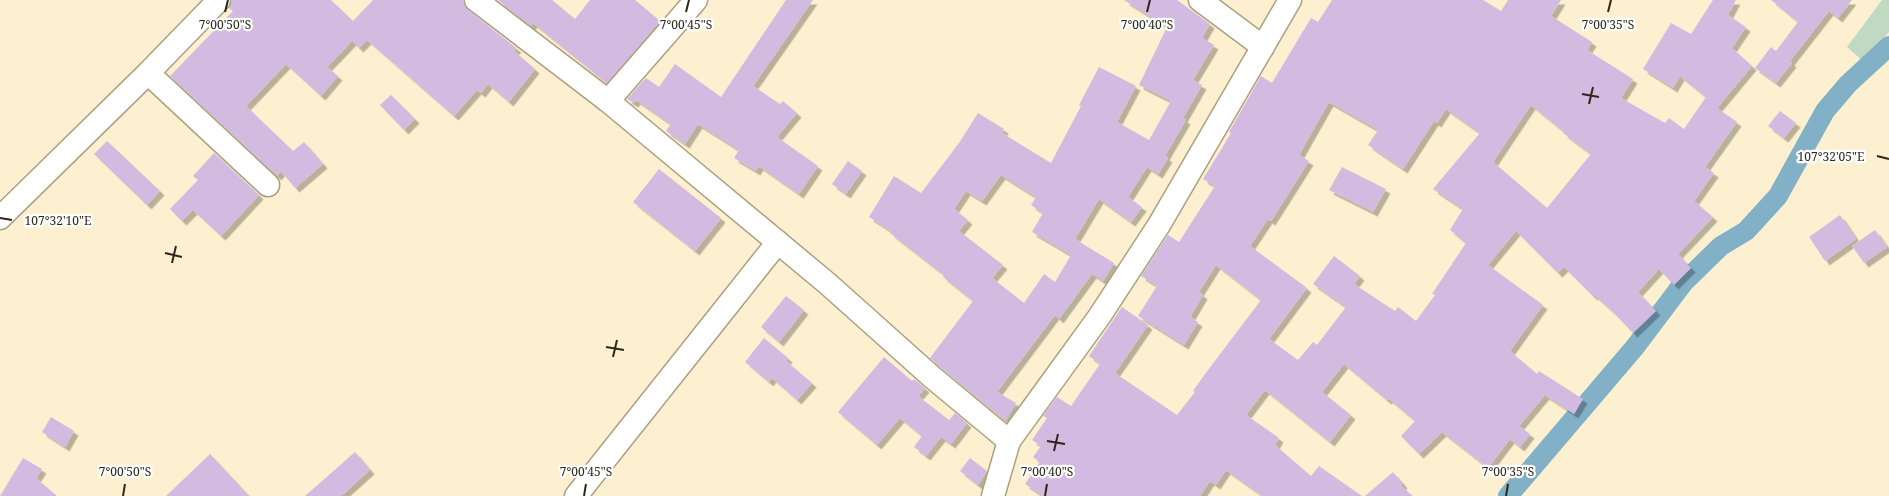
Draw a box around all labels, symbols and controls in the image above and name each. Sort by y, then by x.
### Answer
text: 7°00'50"S [199,16,251,33]
text: 7°00'45"S [660,16,712,33]
text: 7°00'40"S [1121,16,1173,33]
text: 7°00'35"S [1582,16,1634,33]
text: 107°32'05"E [1798,148,1864,165]
text: 107°32'10"E [25,212,91,229]
text: 7°00'50"S [99,463,151,480]
text: 7°00'45"S [560,463,612,480]
text: 7°00'40"S [1021,463,1073,480]
text: 7°00'35"S [1482,463,1534,480]

